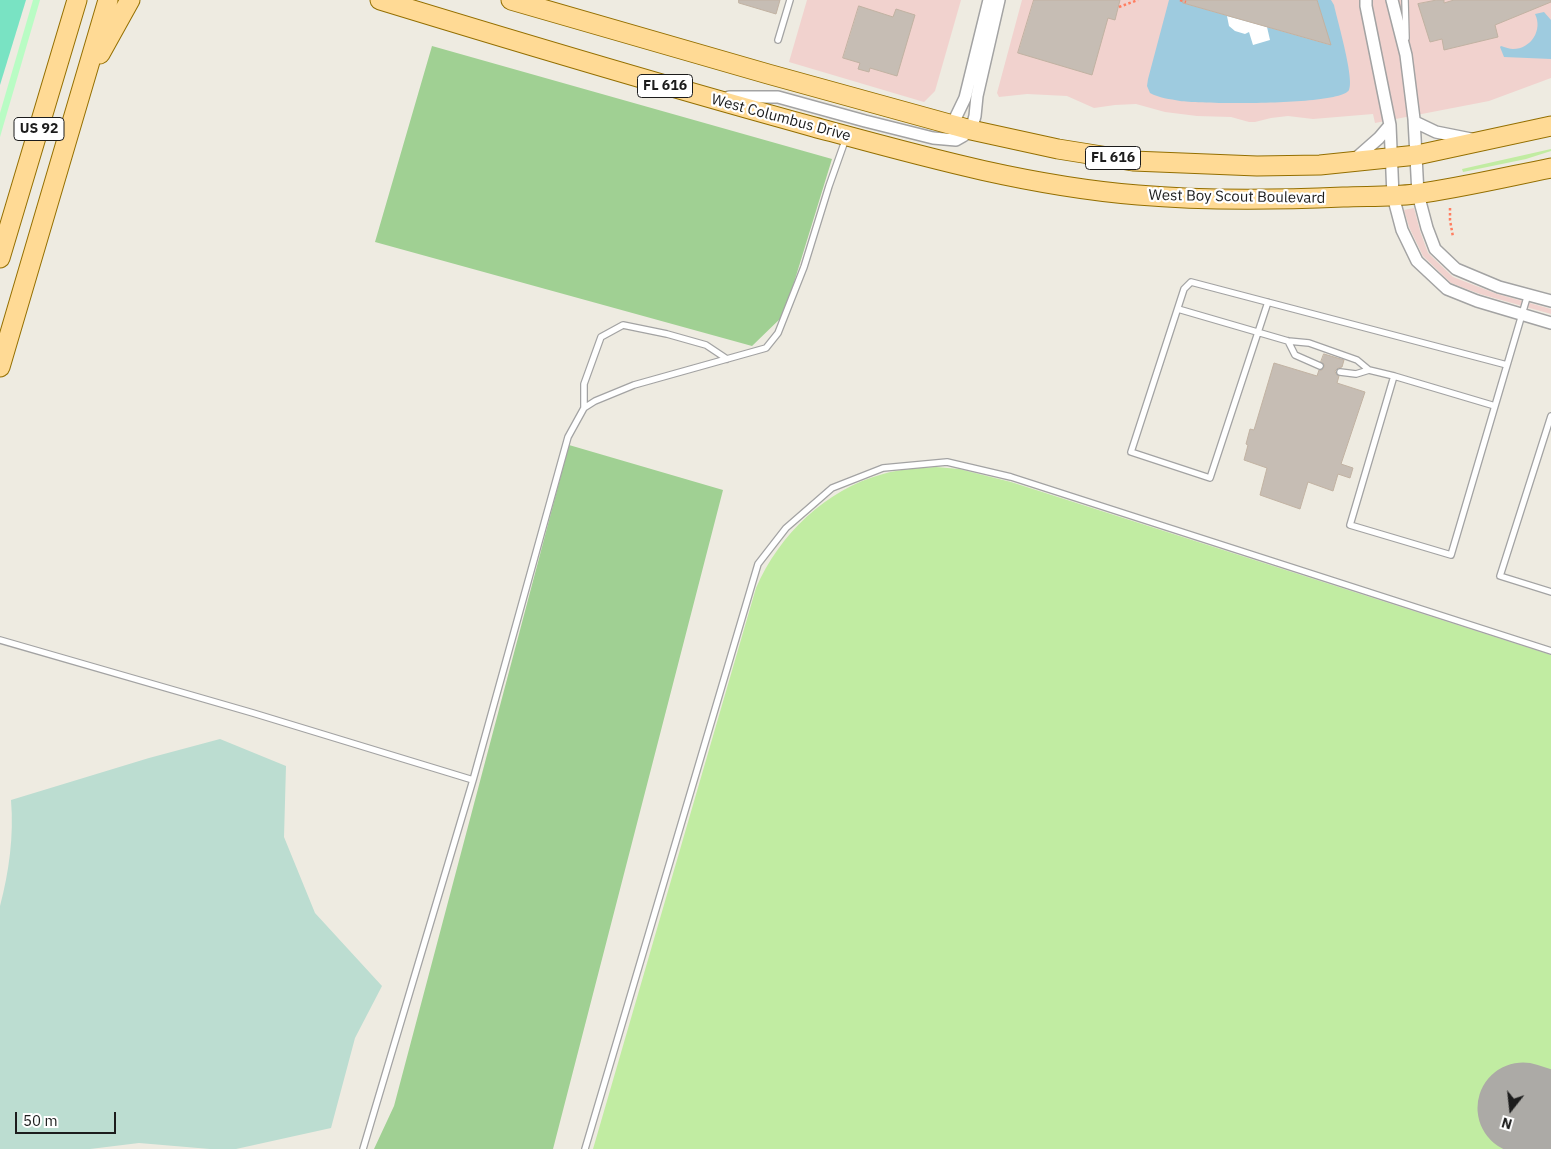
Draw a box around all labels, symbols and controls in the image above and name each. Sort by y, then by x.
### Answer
road number: FL 616 [638,74,692,98]
street label: West Columbus Drive [709,91,853,145]
road number: US 92 [14,118,64,140]
road number: FL 616 [1086,146,1140,170]
street label: West Boy Scout Boulevard [1149,186,1325,208]
north arrow [1486,1084,1536,1134]
scale bar [18,1102,119,1134]
text: 50 m [23,1111,58,1130]
text: N [1500,1113,1514,1133]

